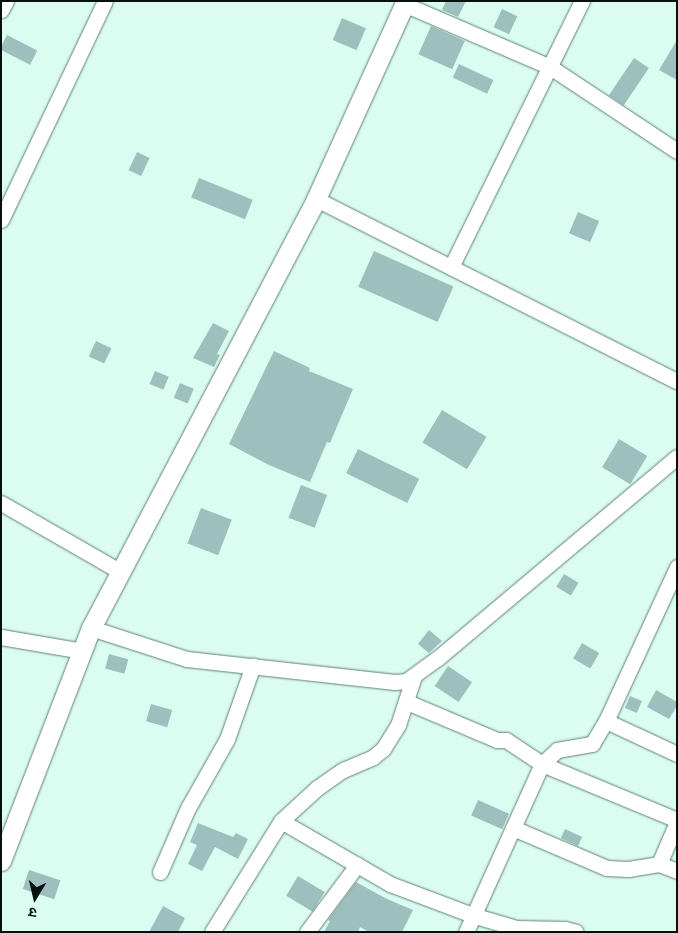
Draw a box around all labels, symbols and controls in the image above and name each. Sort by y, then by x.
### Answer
north arrow [10,873,60,923]
text: उ [27,903,38,922]

